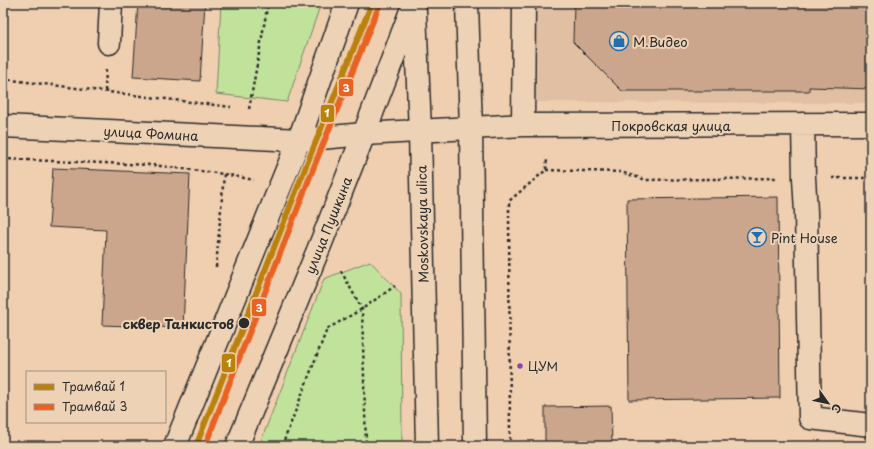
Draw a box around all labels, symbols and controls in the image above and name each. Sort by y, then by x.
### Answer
shop icon: М.Видео [608,30,630,52]
place label: М.Видео [633,32,688,51]
line badge: 3 [338,78,354,97]
text: 3 [342,79,350,96]
line badge: 1 [320,104,335,123]
text: 1 [324,104,330,121]
street label: Покровская улица [611,116,731,135]
street label: улица Фомина [103,121,200,145]
street label: Moskovskaya ulica [411,164,433,283]
street label: улица Пушкина [300,173,356,276]
bar icon: Pint House [746,226,768,248]
place label: Pint House [771,228,838,247]
line badge: 3 [251,298,267,317]
text: 3 [255,299,263,316]
place label: сквер Танкистов [123,314,234,333]
marker: сквер Танкистов [237,316,251,330]
line badge: 1 [221,353,236,373]
text: 1 [226,354,232,371]
place label: ЦУМ [528,357,558,375]
marker: ЦУМ [515,361,525,371]
legend [26,371,166,423]
text: Трамвай 1 [62,377,125,395]
north arrow [808,383,848,423]
text: Трамвай 3 [62,397,127,415]
text: С [827,401,846,417]

